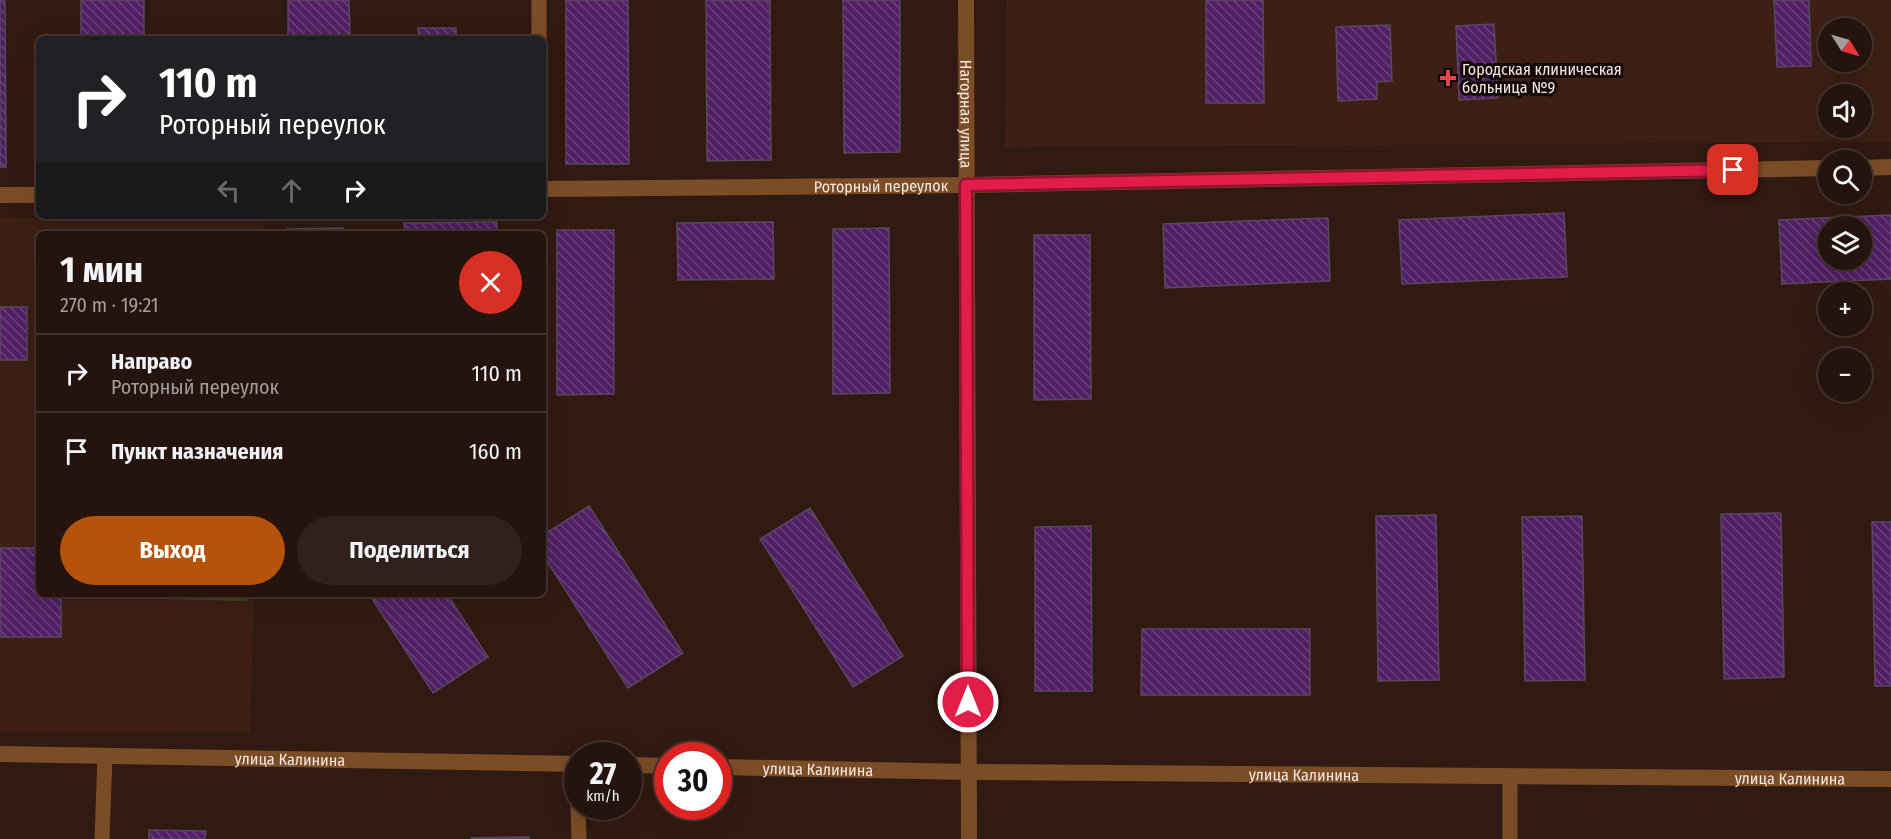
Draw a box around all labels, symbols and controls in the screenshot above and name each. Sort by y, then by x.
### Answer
north arrow [1818,18,1872,72]
map controls [1818,18,1872,402]
text: 110 m [159,58,258,108]
icon: right [60,60,138,138]
street label: Нагорная улица [956,60,976,168]
place label: Городская клиническая больница №9 [1462,60,1622,97]
marker: Городская клиническая больница №9 [1439,69,1457,87]
button: sound [1818,84,1872,138]
text: Роторный переулок [159,109,386,141]
pin [1707,144,1758,195]
button: search [1818,150,1872,204]
icon: arrive [1716,153,1749,186]
icon: left [212,174,245,207]
icon: ahead [275,174,308,207]
icon: right [338,174,371,207]
street label: Роторный переулок [814,176,949,196]
button: layers [1818,216,1872,270]
text: 1 мин [60,248,143,292]
button: close [459,251,522,314]
button: + [1818,282,1872,336]
text: 270 m · 19:21 [60,293,159,317]
text: Направо [111,348,192,375]
button: − [1818,348,1872,402]
icon: right [60,357,93,390]
text: 110 m [472,360,522,387]
text: Роторный переулок [111,375,279,399]
icon: arrive [60,435,93,468]
text: Пункт назначения [111,438,283,465]
text: 160 m [469,438,522,465]
button: Выход [60,516,285,585]
button: Поделиться [297,516,522,585]
position arrow [936,670,1000,734]
speed limit sign: 30 [654,742,732,820]
street label: улица Калинина [235,749,346,770]
text: 27 [590,756,616,792]
street label: улица Калинина [763,759,874,780]
street label: улица Калинина [1249,765,1359,785]
street label: улица Калинина [1735,769,1845,789]
text: km/h [586,787,620,805]

